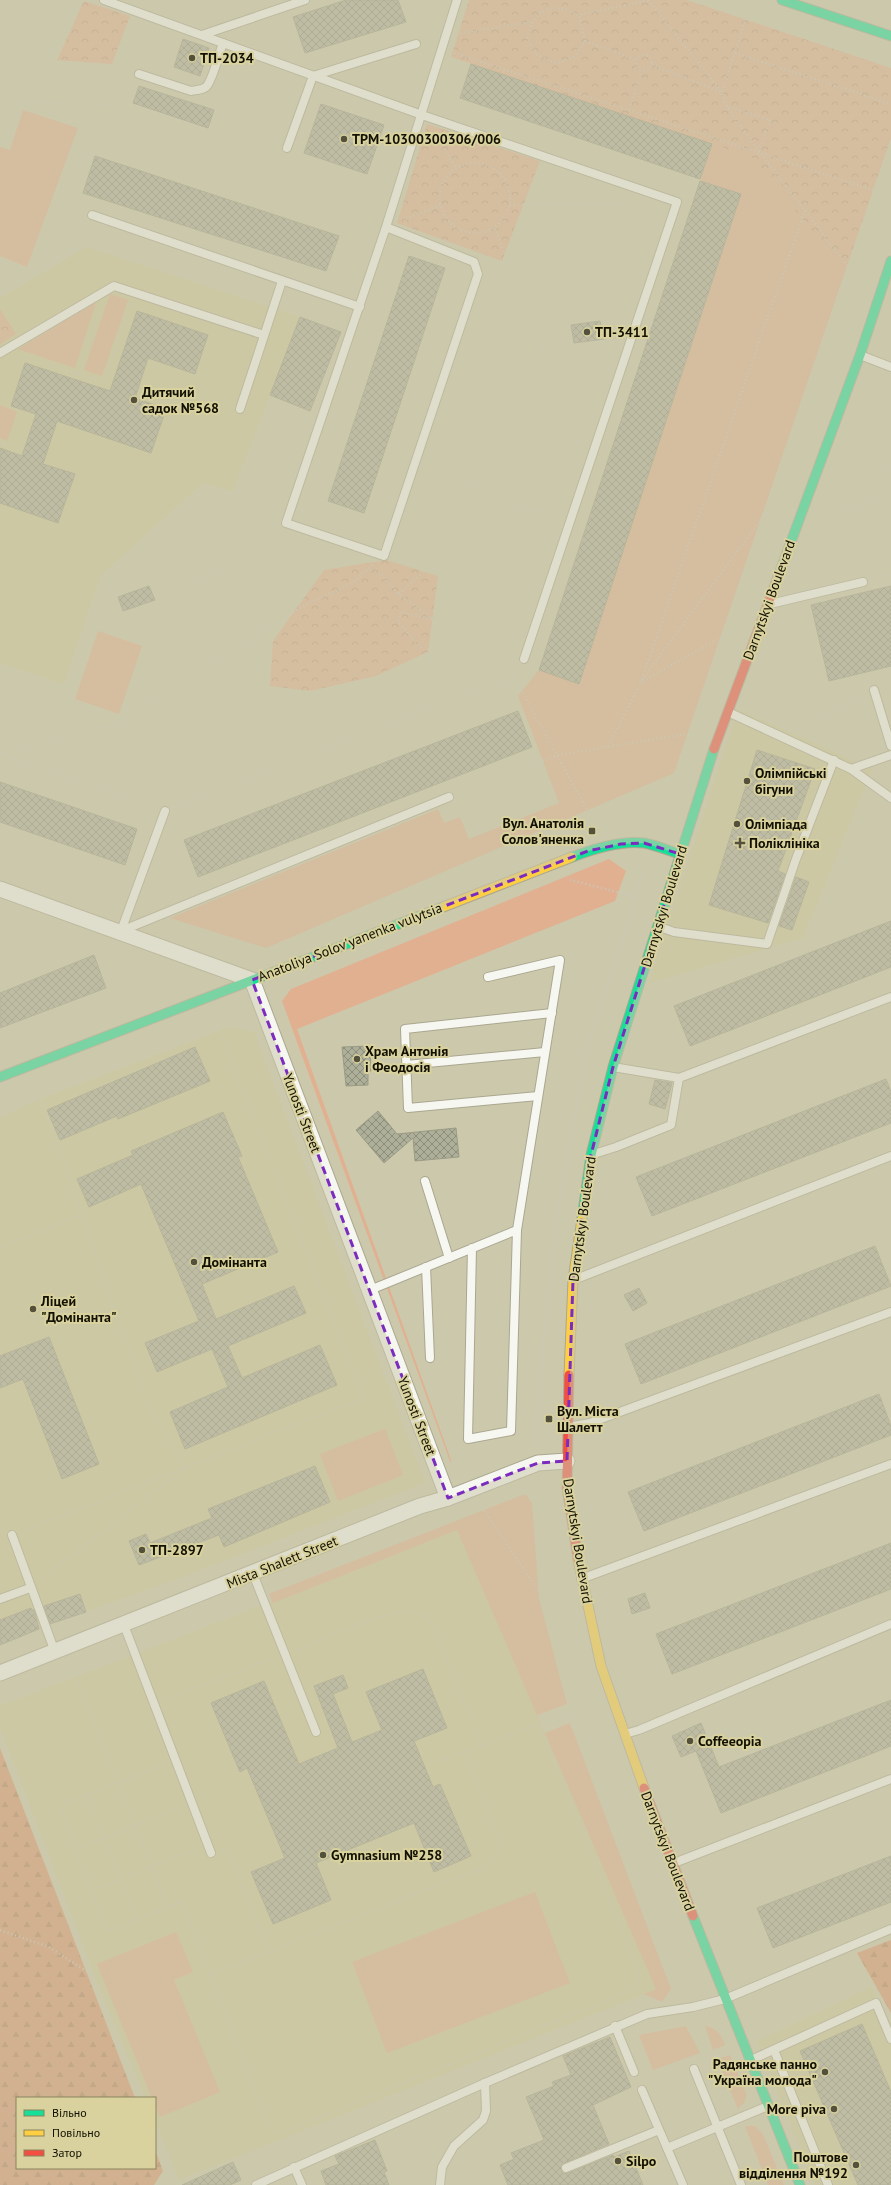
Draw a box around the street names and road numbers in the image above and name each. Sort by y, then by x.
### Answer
street label: Darnytskyi Boulevard [739,538,799,662]
street label: Darnytskyi Boulevard [637,843,691,969]
street label: Anatoliya Solov'yanenka vulytsia [255,898,445,985]
street label: Yunosti Street [279,1071,325,1155]
street label: Darnytskyi Boulevard [564,1155,600,1283]
street label: Yunosti Street [394,1374,440,1458]
street label: Darnytskyi Boulevard [559,1477,597,1605]
street label: Mista Shalett Street [224,1531,340,1593]
street label: Darnytskyi Boulevard [637,1789,699,1913]

